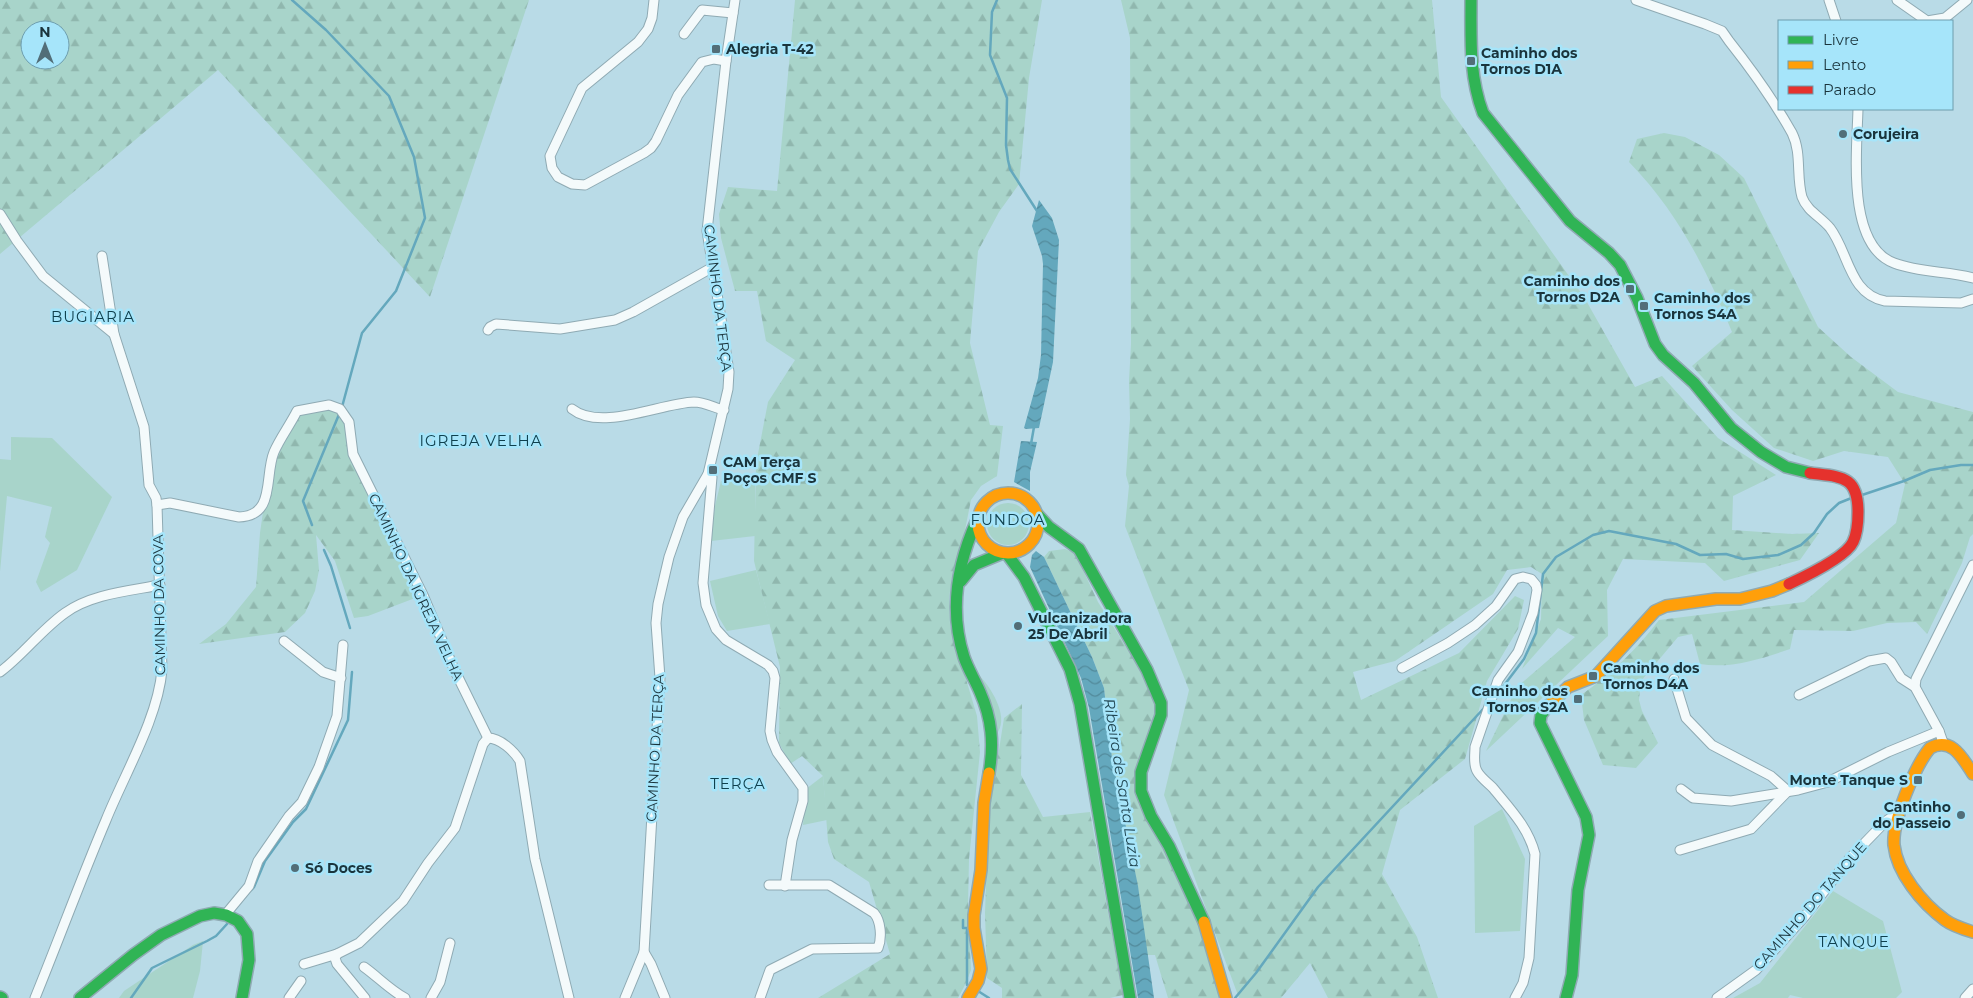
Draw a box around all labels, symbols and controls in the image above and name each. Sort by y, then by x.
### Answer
north arrow [20,20,70,70]
legend [1778,20,1953,110]
text: N [39,23,51,41]
text: Livre [1823,30,1859,49]
place label: Alegria T-42 [725,40,814,58]
marker: Alegria T-42 [710,43,722,55]
place label: Caminho dos Tornos D1A [1481,44,1578,78]
marker: Caminho dos Tornos D1A [1465,55,1477,67]
text: Lento [1823,55,1866,74]
text: Parado [1823,80,1876,99]
place label: Corujeira [1853,125,1919,143]
marker: Corujeira [1837,128,1849,140]
street label: CAMINHO DA TERÇA [700,224,736,373]
place label: Caminho dos Tornos D2A [1524,272,1621,306]
marker: Caminho dos Tornos D2A [1624,283,1636,295]
place label: Caminho dos Tornos S4A [1654,289,1751,323]
marker: Caminho dos Tornos S4A [1638,300,1650,312]
district label: BUGIARIA [51,307,135,326]
district label: IGREJA VELHA [419,431,543,450]
place label: CAM Terça Poços CMF S [723,453,816,487]
marker: CAM Terça Poços CMF S [707,464,719,476]
street label: CAMINHO DA IGREJA VELHA [365,491,468,684]
district label: FUNDOA [970,510,1046,529]
street label: CAMINHO DA COVA [149,533,169,676]
place label: Vulcanizadora 25 De Abril [1027,609,1132,643]
marker: Vulcanizadora 25 De Abril [1012,620,1024,632]
place label: Caminho dos Tornos D4A [1603,659,1700,693]
marker: Caminho dos Tornos D4A [1587,670,1599,682]
street label: CAMINHO DA TERÇA [642,673,668,822]
place label: Caminho dos Tornos S2A [1472,682,1569,716]
marker: Caminho dos Tornos S2A [1572,693,1584,705]
water label: Ribeira de Santa Luzia [1100,697,1145,869]
place label: Monte Tanque S [1789,771,1908,789]
district label: TERÇA [710,774,766,793]
marker: Monte Tanque S [1912,774,1924,786]
place label: Cantinho do Passeio [1872,798,1951,832]
marker: Cantinho do Passeio [1955,809,1967,821]
street label: CAMINHO DO TANQUE [1750,839,1870,973]
place label: Só Doces [305,859,373,877]
marker: Só Doces [289,862,301,874]
district label: TANQUE [1817,933,1891,951]

